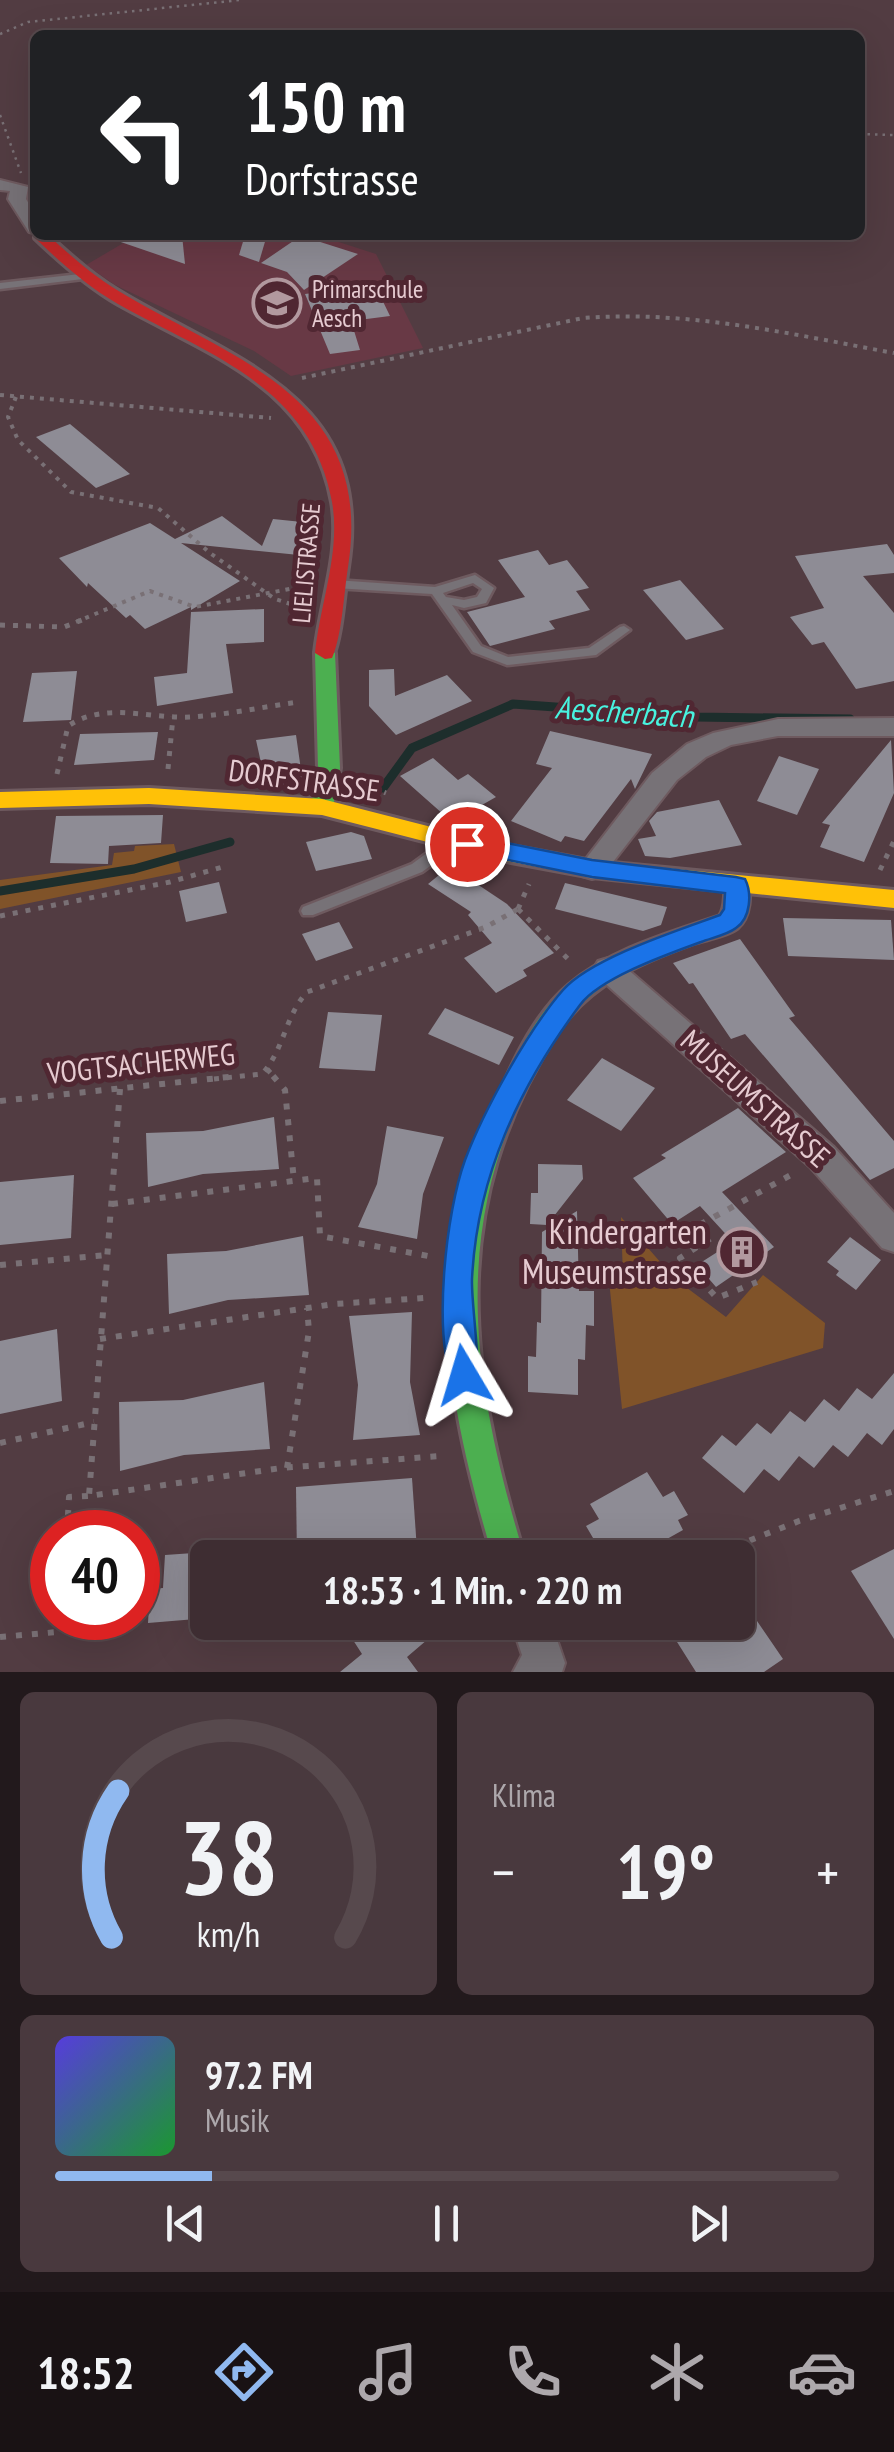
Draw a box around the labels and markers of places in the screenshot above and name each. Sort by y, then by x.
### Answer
place label: Primarschule Aesch [312,273,423,334]
school or university icon: Primarschule Aesch [251,277,303,329]
pin [425,802,510,887]
place label: Kindergarten Museumstrasse [522,1208,707,1294]
building icon: Kindergarten Museumstrasse [716,1226,768,1278]

